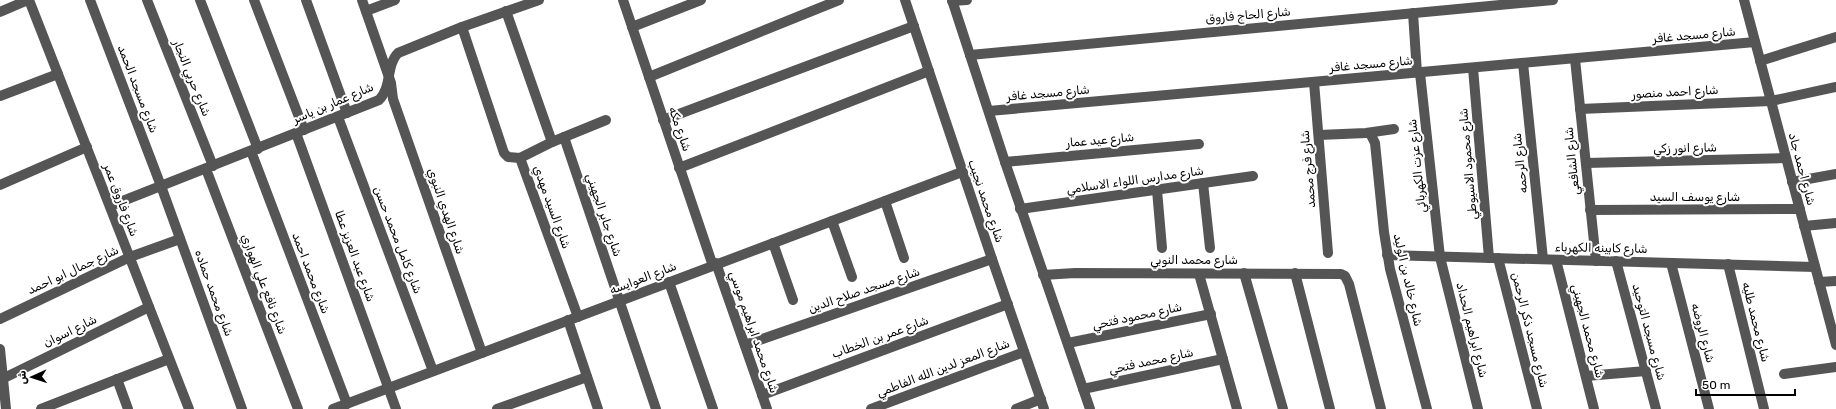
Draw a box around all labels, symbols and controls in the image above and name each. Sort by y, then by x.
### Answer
street label: شارع الحاج فاروق [1205,4,1291,28]
street label: شارع مسجد غافر [1651,24,1736,48]
street label: شارع حربي النجار [168,37,214,119]
street label: شارع مسجد الحمد [113,43,161,136]
street label: شارع مسجد غافر [1328,53,1413,77]
street label: شارع عمار بن ياسر [289,80,376,129]
street label: شارع مسجد غافر [1005,82,1090,106]
street label: شارع احمد منصور [1630,83,1719,103]
street label: شارع مكه [664,105,694,154]
street label: شارع محمود الاسيوطي [1456,107,1482,221]
street label: شارع عزت الكهربائي [1405,118,1431,214]
street label: شارع الشافعي [1561,126,1585,196]
street label: شارع فرج محمد [1298,129,1320,208]
street label: شارع عيد عمار [1064,130,1135,152]
street label: شارع احمد جاد [1784,131,1818,207]
street label: شارع الرحمه [1510,132,1532,194]
street label: شارع انور زكي [1653,140,1717,158]
street label: شارع محمد نجيب [963,158,1007,245]
street label: شارع فاروق عمر [98,161,141,239]
street label: شارع السيد مهدي [529,163,574,251]
street label: شارع مدارس اللواء الاسلامي [1066,163,1205,199]
street label: شارع الهدي النبوي [423,166,467,257]
street label: شارع جابر الجهيني [581,172,625,259]
street label: شارع كامل محمد حسن [369,184,425,296]
street label: شارع يوسف السيد [1650,190,1740,206]
street label: شارع عبد العزيز عطا [330,208,378,304]
street label: شارع محمد احمد [287,230,333,316]
street label: شارع نافع علي الهواري [237,232,290,337]
street label: شارع خالد بن الوليد [1389,232,1425,328]
street label: شارع كابينه الكهرباء [1554,240,1648,258]
street label: شارع جمال ابو احمد [25,243,122,299]
street label: شارع محمد حماده [190,248,236,339]
street label: شارع محمد النوبي [1150,253,1238,269]
street label: شارع العوايسه [608,259,679,299]
street label: شارع مسجد صلاح الدين [806,264,922,318]
street label: شارع محمد ابراهيم موسي [725,269,781,396]
street label: شارع مسجد ذكر الرحمن [1507,271,1551,390]
street label: شارع ابراهيم الحداد [1451,281,1491,380]
street label: شارع محمد طليه [1737,281,1773,364]
street label: شارع محمد الجهيني [1567,282,1607,380]
street label: شارع مسجد التوحيد [1627,282,1669,382]
street label: شارع محمود فتحي [1091,300,1184,334]
street label: شارع الروضه [1686,302,1718,365]
street label: شارع اسوان [41,312,100,352]
street label: شارع عمر بن الخطاب [830,313,931,363]
street label: شارع المعز لدين الله الفاطمي [875,336,1012,402]
street label: شارع محمد فتحي [1108,345,1195,379]
north arrow [12,357,52,397]
text: ش [16,370,29,385]
scale bar [1696,371,1795,397]
text: 50 m [1702,378,1730,392]

